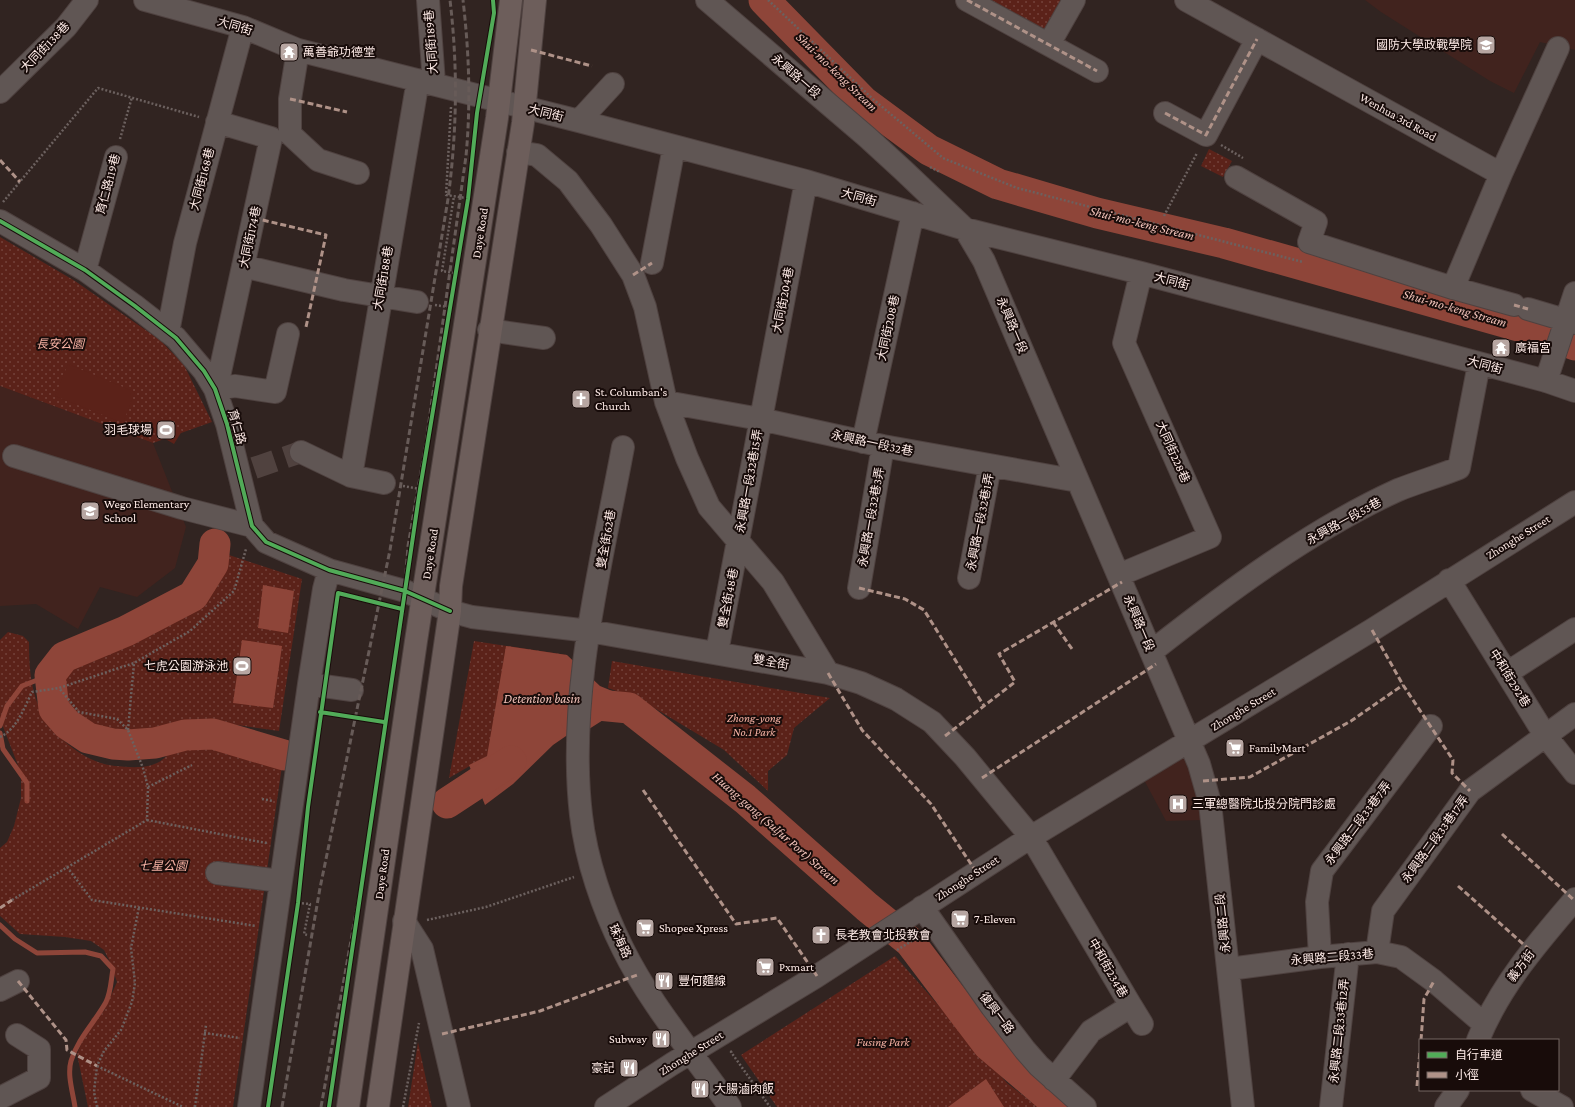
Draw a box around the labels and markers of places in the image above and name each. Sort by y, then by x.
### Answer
school or university icon: 國防大學政戰學院 [1475,34,1497,56]
place label: 國防大學政戰學院 [1376,38,1472,52]
temple icon: 萬善爺功德堂 [278,41,300,63]
place label: 萬善爺功德堂 [303,45,375,59]
temple icon: 廣福宮 [1490,337,1512,359]
place label: 廣福宮 [1515,341,1551,355]
place label: St. Columban's Church [595,385,668,413]
church icon: St. Columban's Church [570,388,592,410]
sports icon: 羽毛球場 [155,419,177,441]
place label: 羽毛球場 [104,423,152,437]
place label: Wego Elementary School [104,497,190,525]
school or university icon: Wego Elementary School [79,500,101,522]
sports icon: 七虎公園游泳池 [231,655,253,677]
place label: 七虎公園游泳池 [144,659,228,673]
supermarket icon: FamilyMart [1224,737,1246,759]
place label: FamilyMart [1249,741,1306,755]
hospital icon: 三軍總醫院北投分院門診處 [1167,793,1189,815]
place label: 三軍總醫院北投分院門診處 [1192,797,1336,811]
supermarket icon: 7-Eleven [949,908,971,930]
place label: 7-Eleven [974,912,1016,926]
supermarket icon: Shopee Xpress [634,917,656,939]
place label: Shopee Xpress [659,921,728,935]
church icon: 長老教會北投教會 [810,924,832,946]
place label: 長老教會北投教會 [835,928,931,942]
supermarket icon: Pxmart [754,956,776,978]
place label: Pxmart [779,960,815,974]
restaurant icon: 豐何麵線 [653,970,675,992]
place label: 豐何麵線 [678,974,726,988]
restaurant icon: Subway [650,1028,672,1050]
place label: Subway [609,1032,647,1046]
restaurant icon: 豪記 [618,1057,640,1079]
place label: 豪記 [591,1061,615,1075]
restaurant icon: 大腸滷肉飯 [689,1078,711,1100]
place label: 大腸滷肉飯 [714,1082,774,1096]

